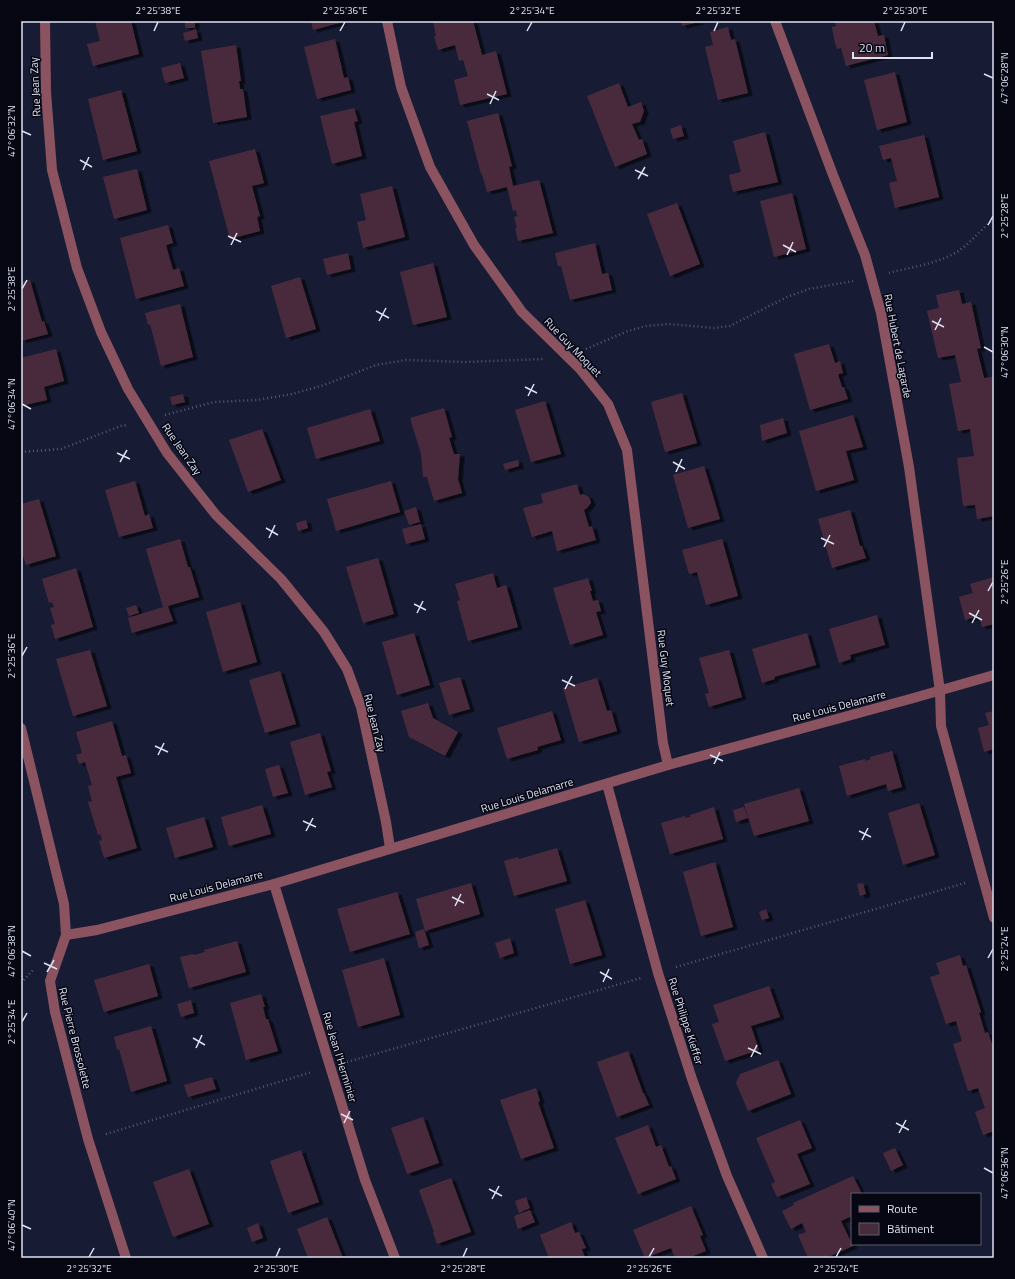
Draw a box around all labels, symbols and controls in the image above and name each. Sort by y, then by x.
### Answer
text: 2°25'38"E [136,3,181,18]
text: 2°25'36"E [323,3,368,18]
text: 2°25'34"E [510,3,555,18]
text: 2°25'32"E [696,3,741,18]
text: 2°25'30"E [883,3,928,18]
scale bar [853,34,932,60]
text: 20 m [859,38,885,57]
text: 47°06'28"N [997,52,1012,104]
street label: Rue Jean Zay [25,56,45,117]
text: 47°06'32"N [4,105,19,157]
text: 2°25'28"E [997,193,1012,238]
text: 2°25'38"E [4,266,19,311]
street label: Rue Hubert de Lagarde [880,292,916,400]
street label: Rue Guy Moquet [541,314,606,380]
text: 47°06'30"N [997,326,1012,378]
text: 47°06'34"N [4,378,19,430]
street label: Rue Jean Zay [158,420,206,479]
text: 2°25'26"E [997,559,1012,604]
street label: Rue Guy Moquet [653,629,679,707]
text: 2°25'36"E [4,633,19,678]
street label: Rue Louis Delamarre [791,686,888,726]
street label: Rue Jean Zay [360,692,390,755]
street label: Rue Louis Delamarre [479,773,576,817]
street label: Rue Louis Delamarre [168,866,265,906]
text: 47°06'38"N [4,925,19,977]
text: 2°25'24"E [997,926,1012,971]
street label: Rue Philippe Kieffer [664,975,708,1067]
street label: Rue Pierre Brossolette [55,986,95,1091]
text: 2°25'34"E [4,999,19,1044]
street label: Rue Jean l'Herminier [319,1010,361,1104]
text: 47°06'36"N [997,1147,1012,1199]
legend [851,1193,981,1245]
text: 47°06'40"N [4,1199,19,1251]
text: Route [887,1199,917,1218]
text: Bâtiment [887,1219,935,1238]
text: 2°25'32"E [67,1261,112,1276]
text: 2°25'30"E [254,1261,299,1276]
text: 2°25'28"E [441,1261,486,1276]
text: 2°25'26"E [627,1261,672,1276]
text: 2°25'24"E [814,1261,859,1276]

